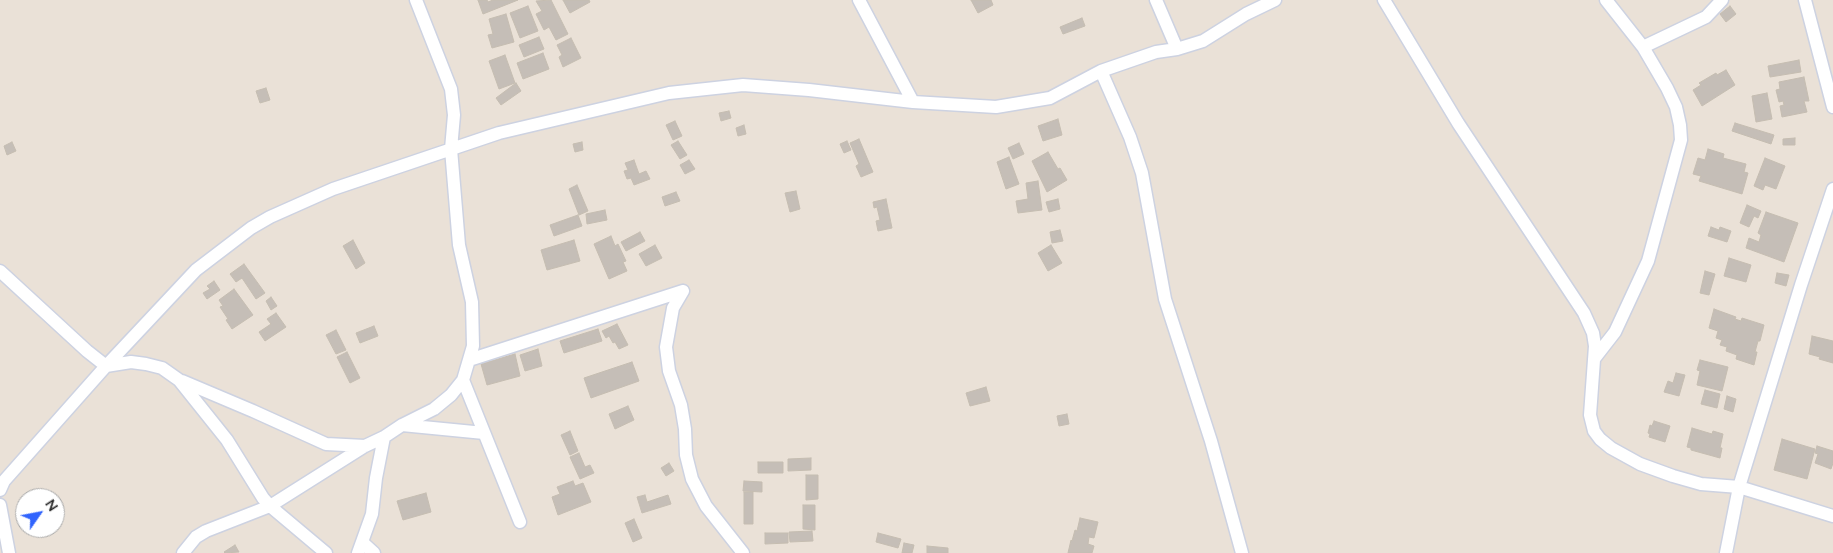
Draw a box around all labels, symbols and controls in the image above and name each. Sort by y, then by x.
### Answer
north arrow [15,488,65,538]
text: N [42,496,62,514]

